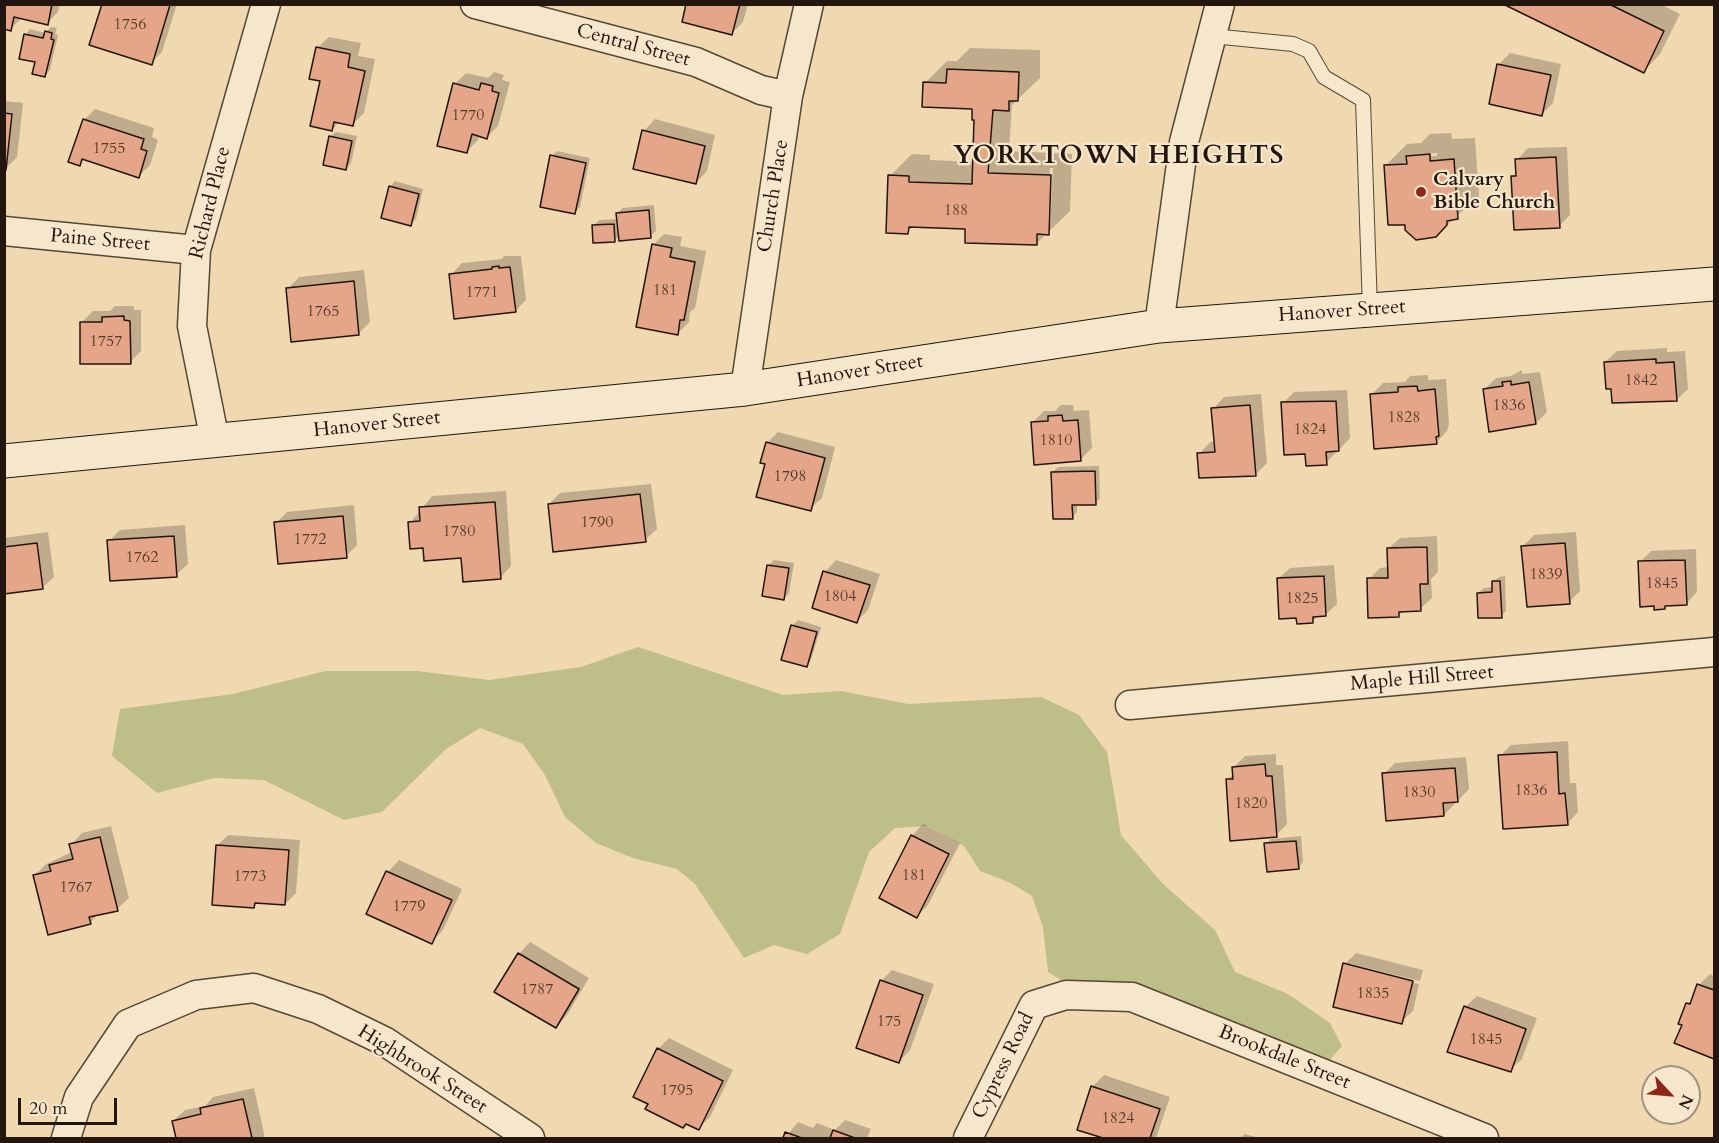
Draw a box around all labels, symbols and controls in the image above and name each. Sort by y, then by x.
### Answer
house number: 1756 [114,15,146,35]
street label: Central Street [574,19,692,73]
house number: 1770 [452,106,484,126]
street label: Church Place [753,138,795,254]
house number: 1755 [93,139,125,159]
district label: YORKTOWN HEIGHTS [953,141,1285,173]
street label: Richard Place [185,144,237,262]
place label: Calvary Bible Church [1433,168,1555,215]
marker: Calvary Bible Church [1414,185,1428,199]
house number: 188 [944,201,968,221]
street label: Paine Street [49,225,151,257]
house number: 181 [653,281,677,301]
house number: 1771 [466,283,498,303]
street label: Hanover Street [1278,296,1406,328]
house number: 1765 [307,302,339,322]
house number: 1757 [90,332,122,352]
street label: Hanover Street [795,350,925,394]
house number: 1842 [1625,371,1657,391]
house number: 1836 [1493,396,1525,416]
street label: Hanover Street [312,406,442,444]
house number: 1828 [1388,408,1420,428]
house number: 1824 [1294,420,1326,440]
house number: 1810 [1040,431,1072,451]
house number: 1798 [774,467,806,487]
house number: 1790 [581,513,613,533]
house number: 1780 [443,522,475,542]
house number: 1772 [294,530,326,550]
house number: 1762 [126,548,158,568]
house number: 1839 [1530,565,1562,585]
house number: 1845 [1646,574,1678,594]
house number: 1804 [824,587,856,607]
house number: 1825 [1286,589,1318,609]
street label: Maple Hill Street [1349,661,1495,697]
house number: 1836 [1515,781,1547,801]
house number: 1830 [1403,783,1435,803]
house number: 1820 [1235,794,1267,814]
house number: 181 [902,866,926,886]
house number: 1773 [234,867,266,887]
house number: 1767 [60,878,92,898]
house number: 1779 [393,897,425,917]
house number: 1787 [521,980,553,1000]
house number: 1835 [1357,984,1389,1004]
street label: Cypress Road [968,1009,1040,1123]
house number: 175 [877,1012,901,1032]
street label: Highbrook Street [353,1021,491,1119]
street label: Brookdale Street [1215,1021,1353,1095]
house number: 1845 [1470,1030,1502,1050]
north arrow [1641,1065,1701,1125]
house number: 1795 [661,1081,693,1101]
scale bar [21,1086,120,1124]
text: N [1672,1091,1698,1113]
text: 20 m [29,1096,68,1121]
house number: 1824 [1102,1109,1134,1129]

